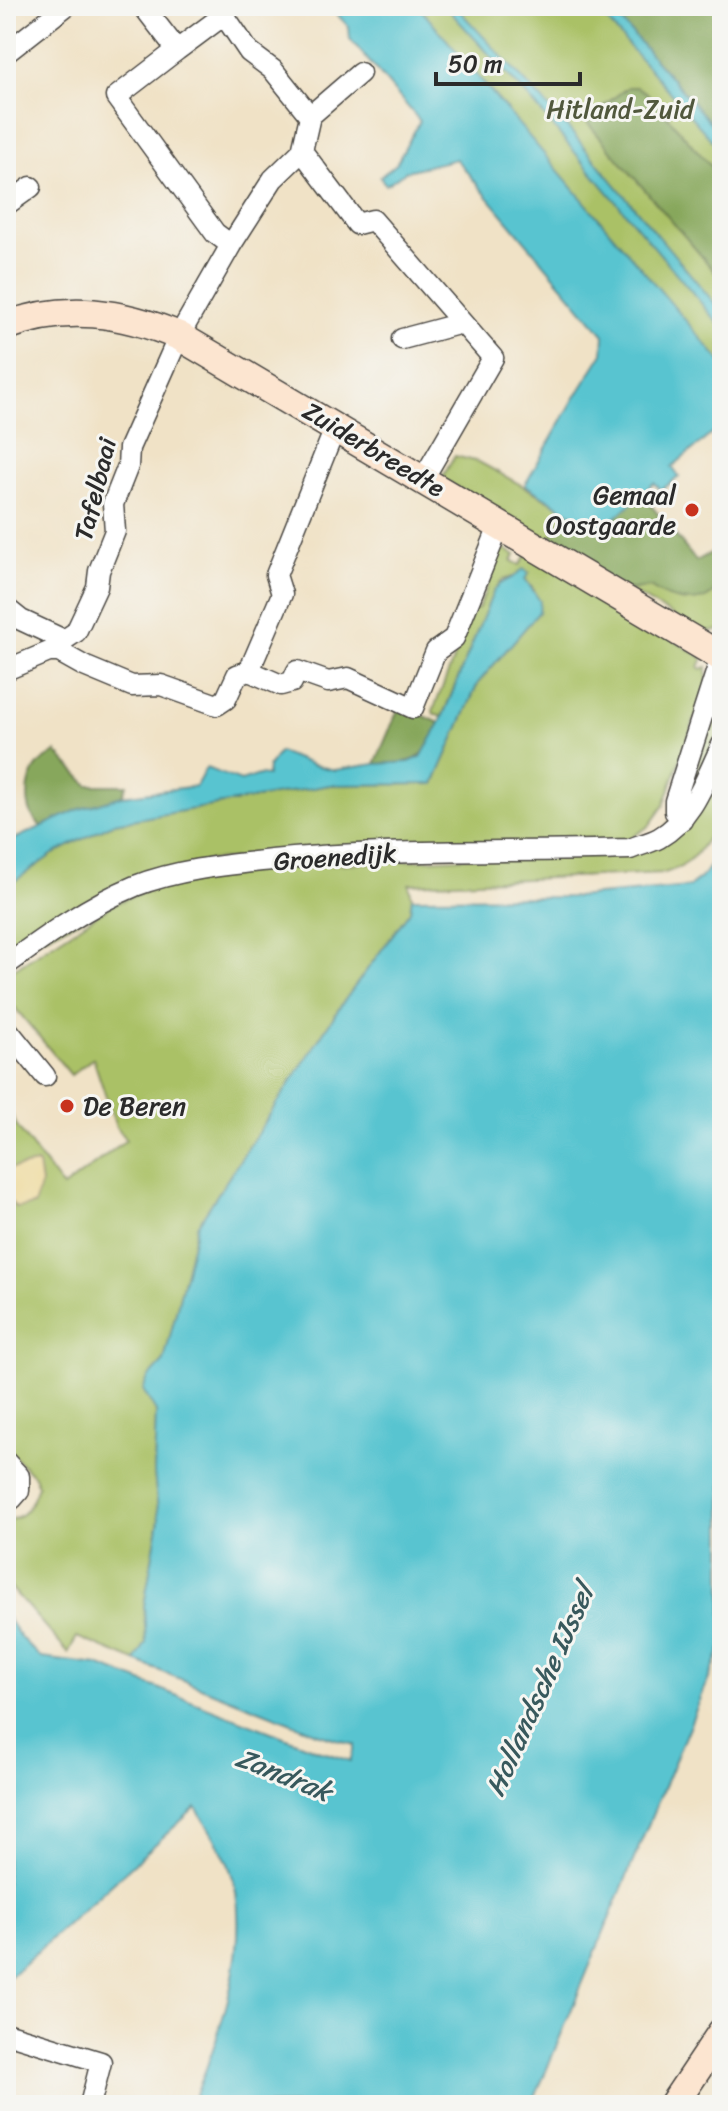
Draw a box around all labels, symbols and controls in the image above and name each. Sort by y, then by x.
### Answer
scale bar [436,36,580,86]
text: 50 m [448,43,503,85]
park label: Hitland-Zuid [546,86,696,132]
street label: Zuiderbreedte [294,388,455,510]
street label: Tafelbaai [60,432,130,545]
place label: Gemaal Oostgaarde [546,472,677,548]
marker: Gemaal Oostgaarde [683,501,701,519]
street label: Groenedijk [272,830,398,884]
place label: De Beren [83,1083,186,1129]
marker: De Beren [58,1097,76,1115]
water label: Hollandsche IJssel [471,1571,611,1804]
water label: Zandrak [228,1733,342,1817]

